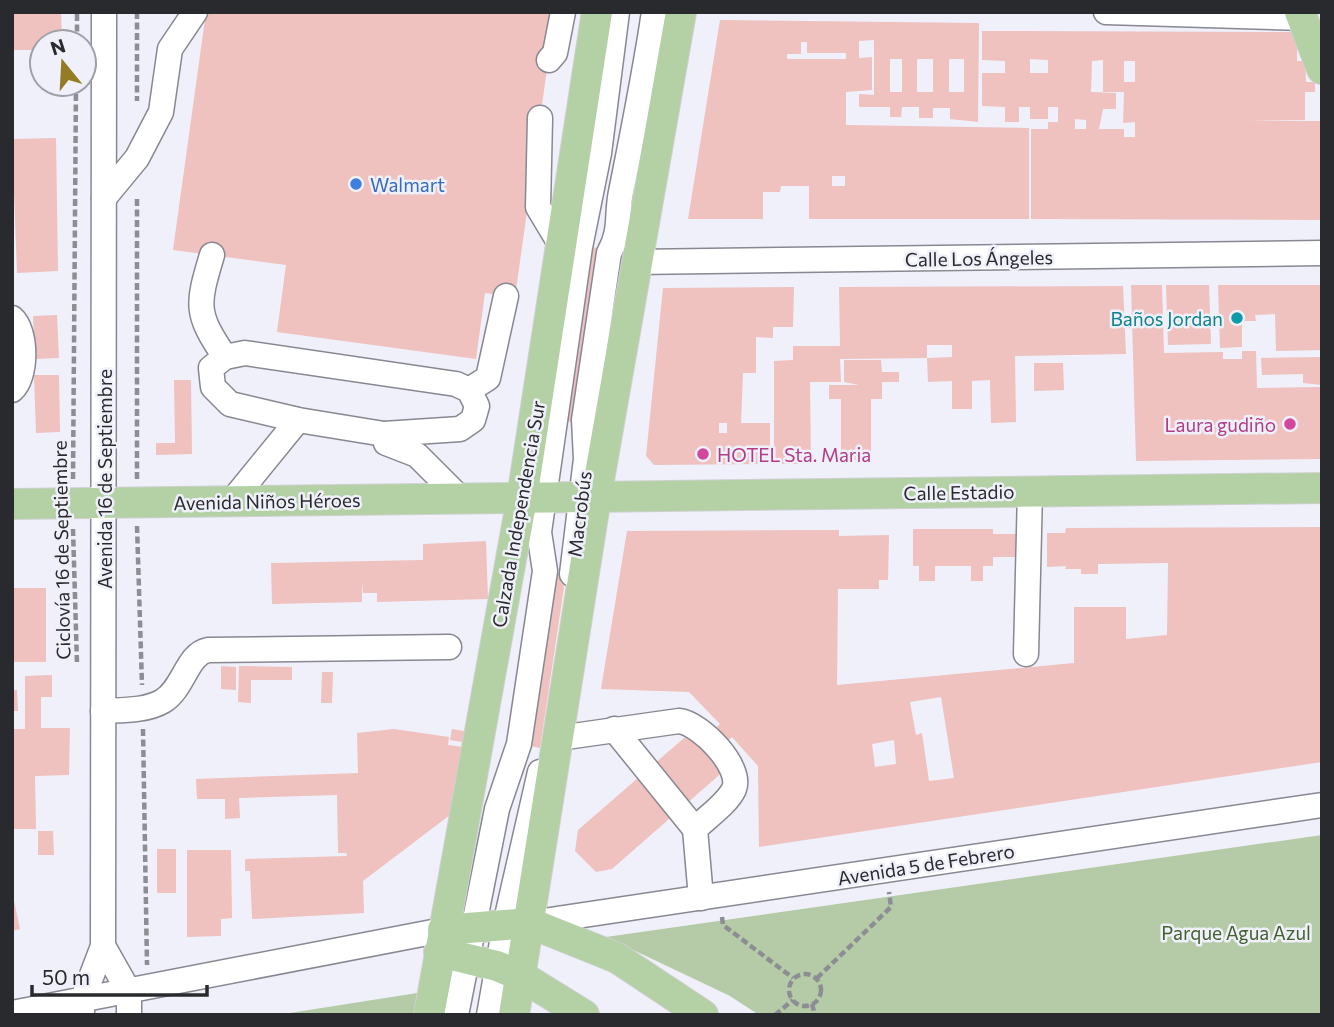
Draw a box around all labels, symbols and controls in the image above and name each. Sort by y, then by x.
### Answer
north arrow [28,28,98,98]
text: N [47,33,68,59]
place label: Walmart [370,173,445,196]
marker: Walmart [348,176,364,192]
street label: Calle Los Ángeles [905,245,1053,271]
place label: Baños Jordan [1111,307,1223,330]
marker: Baños Jordan [1229,310,1245,326]
street label: Avenida 16 de Septiembre [93,369,116,589]
street label: Calzada Independencia Sur [487,398,549,629]
place label: Laura gudiño [1165,413,1276,436]
marker: Laura gudiño [1282,416,1298,432]
street label: Ciclovía 16 de Septiembre [48,440,74,660]
place label: HOTEL Sta. Maria [717,443,871,466]
marker: HOTEL Sta. Maria [695,446,711,462]
street label: Macrobús [562,470,596,558]
street label: Calle Estadio [903,480,1015,504]
street label: Avenida Niños Héroes [173,488,361,514]
street label: Avenida 5 de Febrero [836,839,1016,889]
park label: Parque Agua Azul [1161,921,1311,944]
scale bar [32,954,206,998]
text: 50 m [42,964,90,989]

